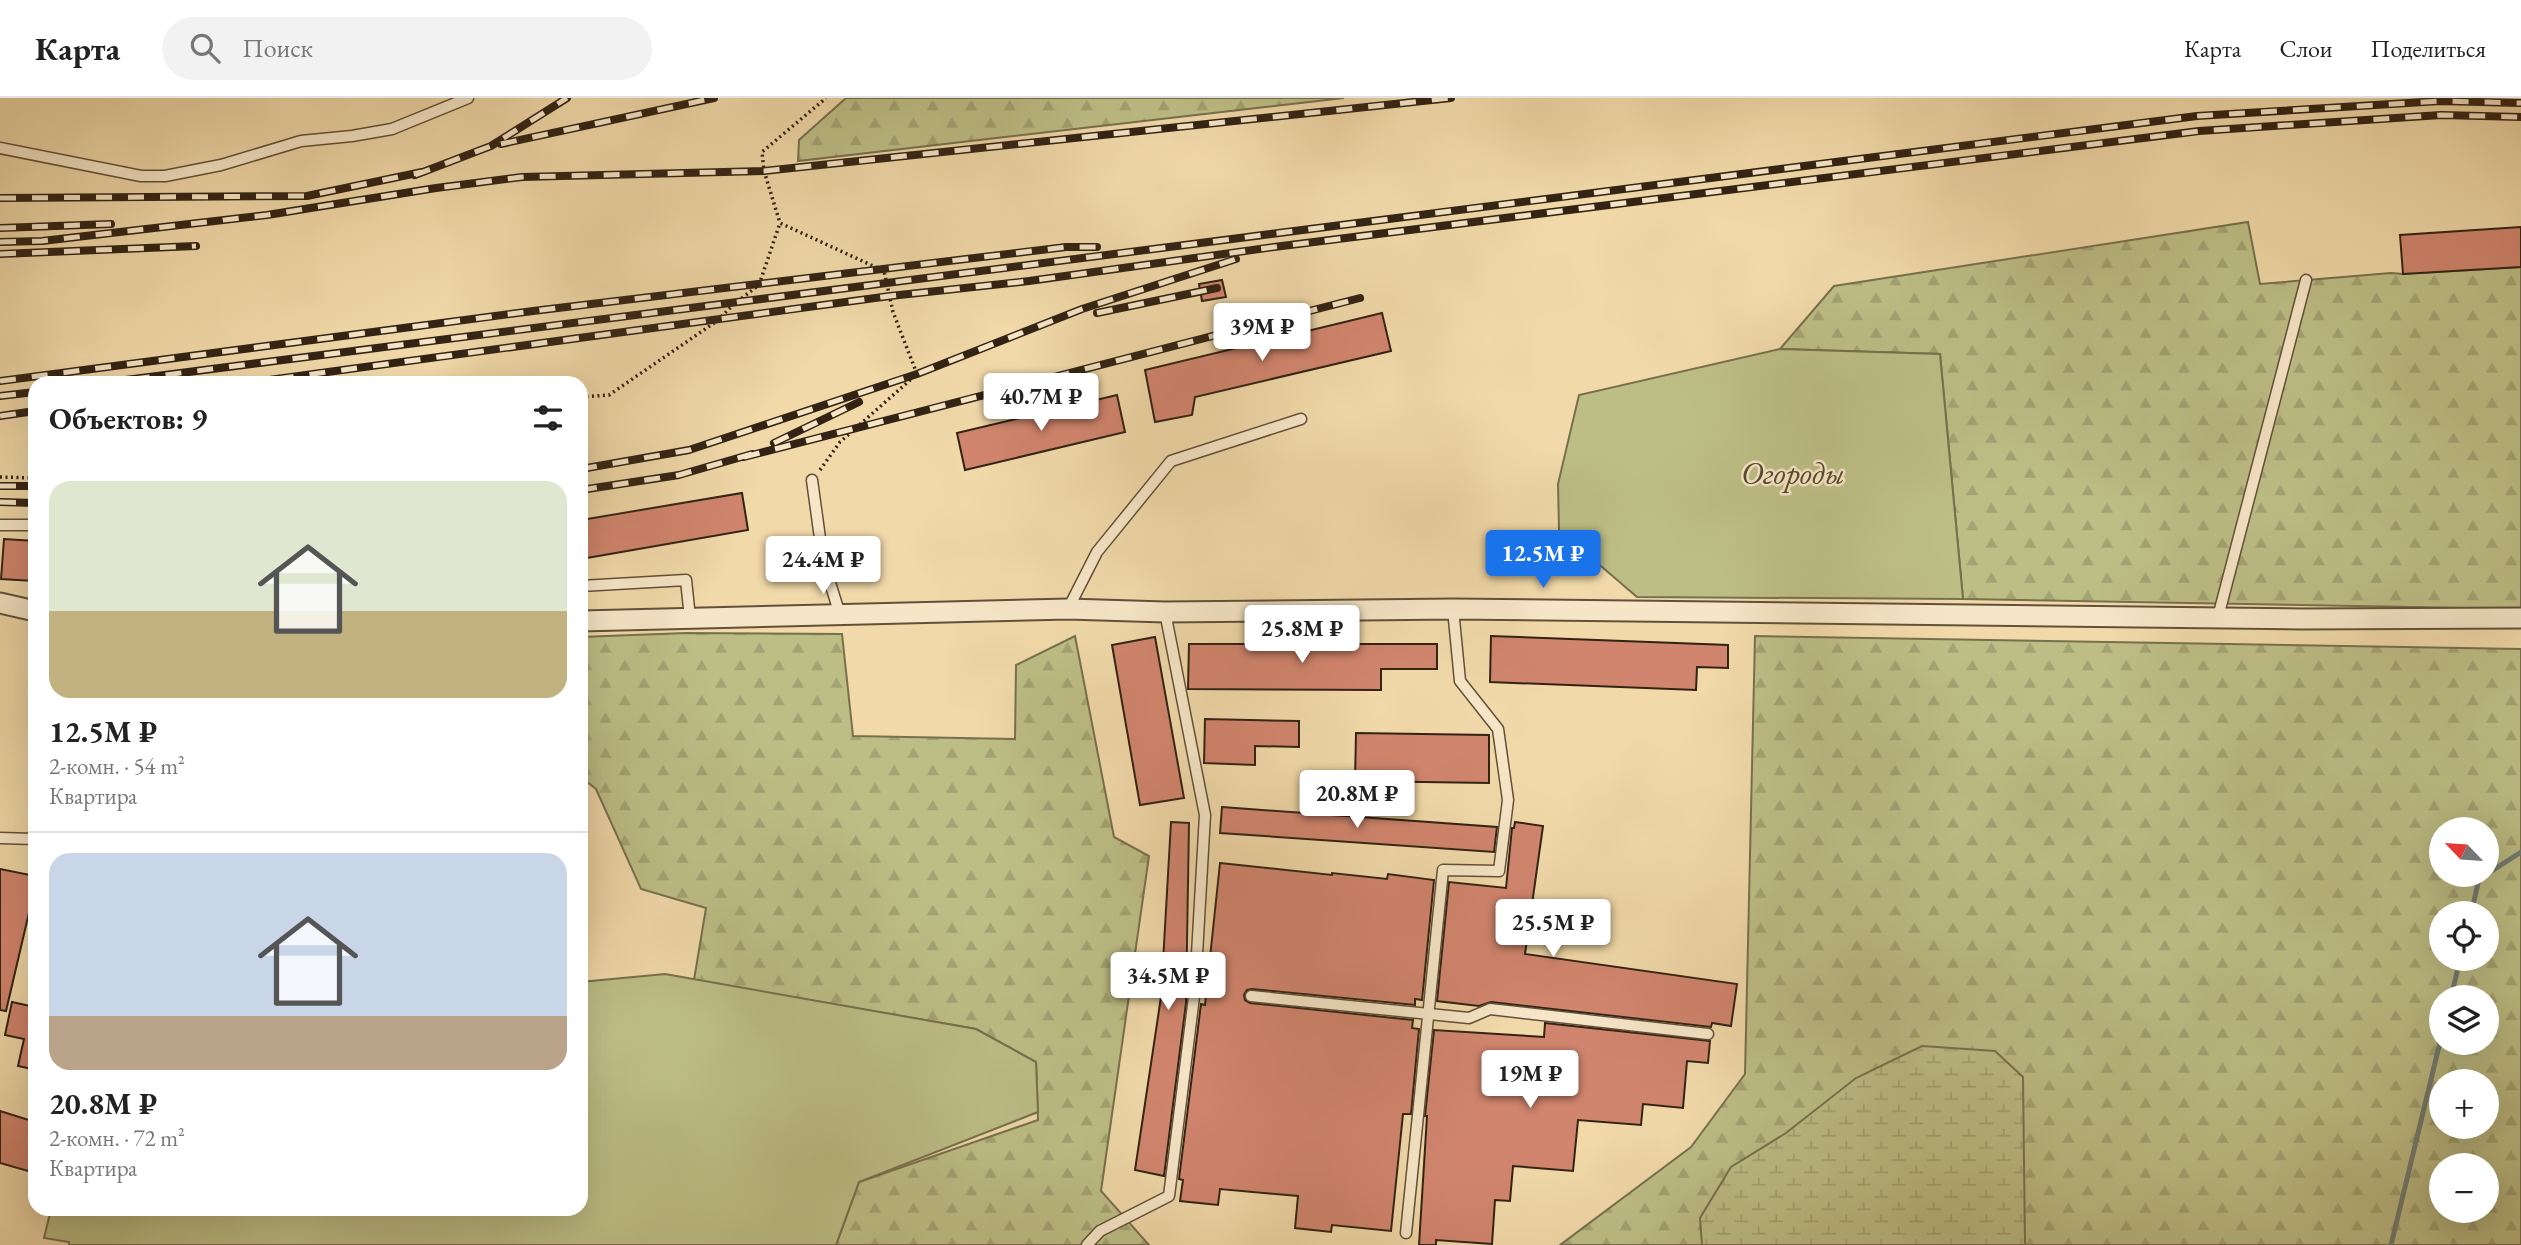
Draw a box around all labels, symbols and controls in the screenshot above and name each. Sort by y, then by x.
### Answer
search box [162,17,652,80]
text: Карта [35,27,120,70]
icon: search [186,29,224,67]
text: Поиск [242,31,313,65]
text: Карта [2184,33,2241,64]
text: Слои [2279,33,2333,64]
text: Поделиться [2371,33,2486,64]
pin: 39M ₽ [1213,303,1311,363]
text: 39M ₽ [1229,311,1295,341]
pin: 40.7M ₽ [976,374,1106,433]
text: 40.7M ₽ [1000,381,1082,411]
text: Объектов: 9 [49,399,207,438]
icon: filters [529,399,567,437]
park label: Огороды [1741,452,1845,494]
icon: home [245,526,371,652]
pin: 12.5M ₽ [1478,531,1608,590]
pin: 24.4M ₽ [758,536,888,596]
text: 12.5M ₽ [1502,538,1584,568]
text: 24.4M ₽ [782,544,864,574]
pin: 25.8M ₽ [1237,606,1367,665]
text: 25.8M ₽ [1261,613,1343,643]
text: 12.5M ₽ [49,712,157,751]
text: 2-комн. · 54 m² [49,751,185,781]
pin: 20.8M ₽ [1292,770,1422,830]
text: 20.8M ₽ [1316,778,1398,808]
text: Квартира [49,781,137,811]
north arrow [2429,817,2499,887]
map controls [2429,817,2499,1223]
icon: home [245,898,371,1024]
pin: 25.5M ₽ [1488,900,1618,959]
button: locate [2429,901,2499,971]
text: 25.5M ₽ [1512,907,1594,937]
pin: 34.5M ₽ [1103,953,1233,1012]
text: 34.5M ₽ [1127,960,1209,990]
button: layers [2429,985,2499,1055]
pin: 19M ₽ [1481,1051,1579,1110]
text: 19M ₽ [1497,1058,1563,1088]
button: + [2429,1069,2499,1139]
text: 20.8M ₽ [49,1084,157,1123]
text: 2-комн. · 72 m² [49,1123,185,1153]
text: Квартира [49,1153,137,1183]
button: − [2429,1153,2499,1223]

